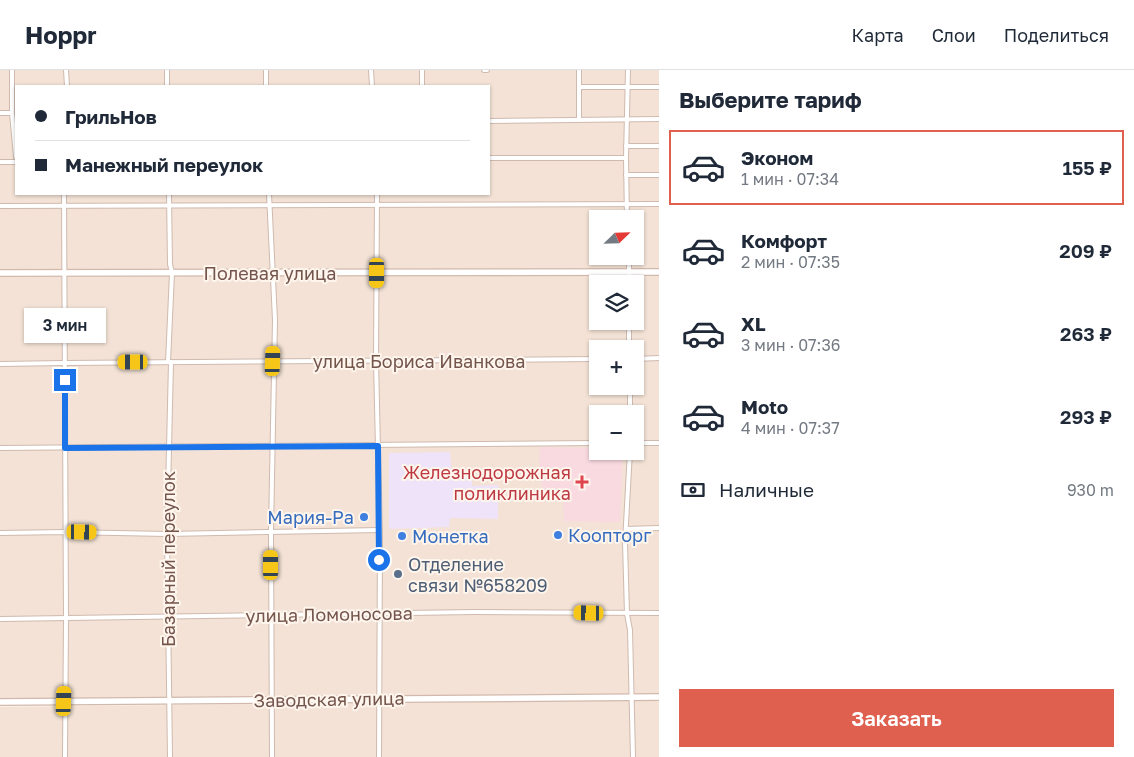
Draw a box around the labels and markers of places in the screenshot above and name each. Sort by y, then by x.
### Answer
place label: Железнодорожная поликлиника [403,461,571,504]
marker: Железнодорожная поликлиника [575,475,589,489]
place label: Мария-Ра [267,506,354,528]
marker: Мария-Ра [358,511,370,523]
place label: Коопторг [568,524,651,546]
place label: Монетка [412,525,489,547]
marker: Коопторг [552,529,564,541]
marker: Монетка [396,530,408,542]
place label: Отделение связи №658209 [408,553,548,596]
marker: Отделение связи №658209 [392,568,404,580]

